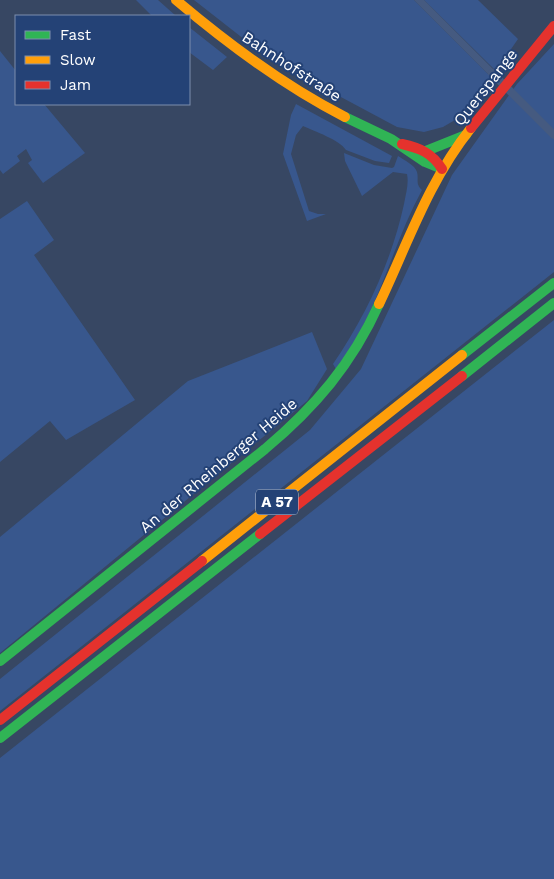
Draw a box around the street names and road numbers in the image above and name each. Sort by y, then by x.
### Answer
street label: Bahnhofstraße [239,27,345,106]
street label: Querspange [449,45,521,130]
street label: An der Rheinberger Heide [136,394,301,537]
road number: A 57 [256,490,298,514]

